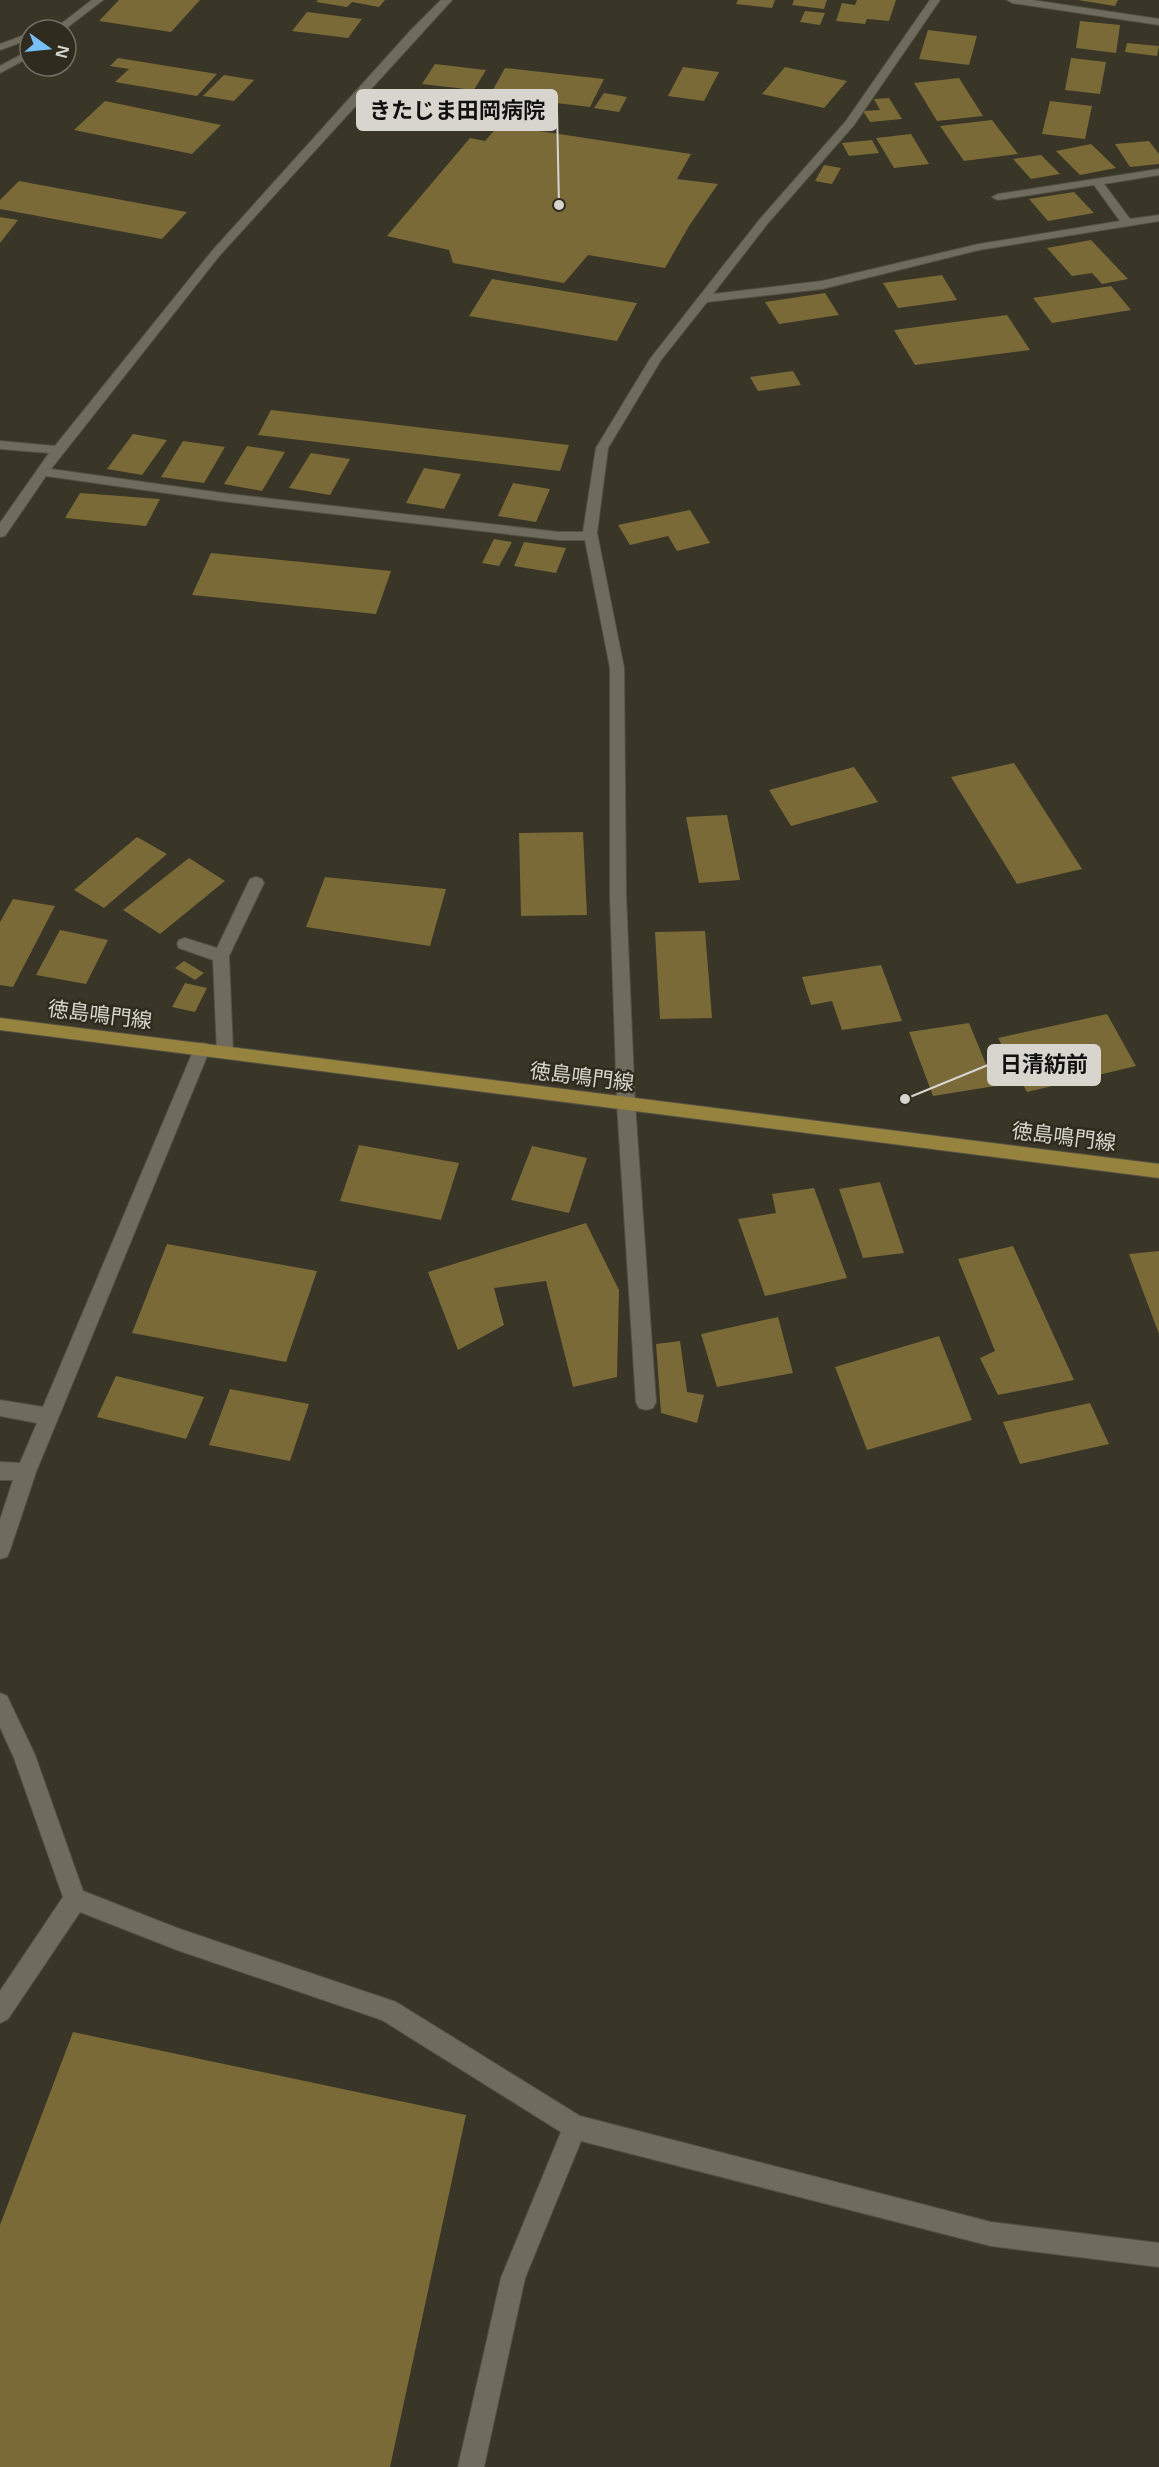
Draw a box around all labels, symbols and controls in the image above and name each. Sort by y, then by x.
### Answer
north arrow [18,18,78,78]
text: N [50,43,75,61]
callout: きたじま田岡病院 [357,90,557,130]
text: きたじま田岡病院 [369,94,545,124]
street label: 徳島鳴門線 [46,994,154,1034]
callout: 日清紡前 [988,1045,1100,1085]
text: 日清紡前 [1000,1048,1088,1078]
street label: 徳島鳴門線 [528,1056,636,1096]
street label: 徳島鳴門線 [1010,1116,1118,1156]

